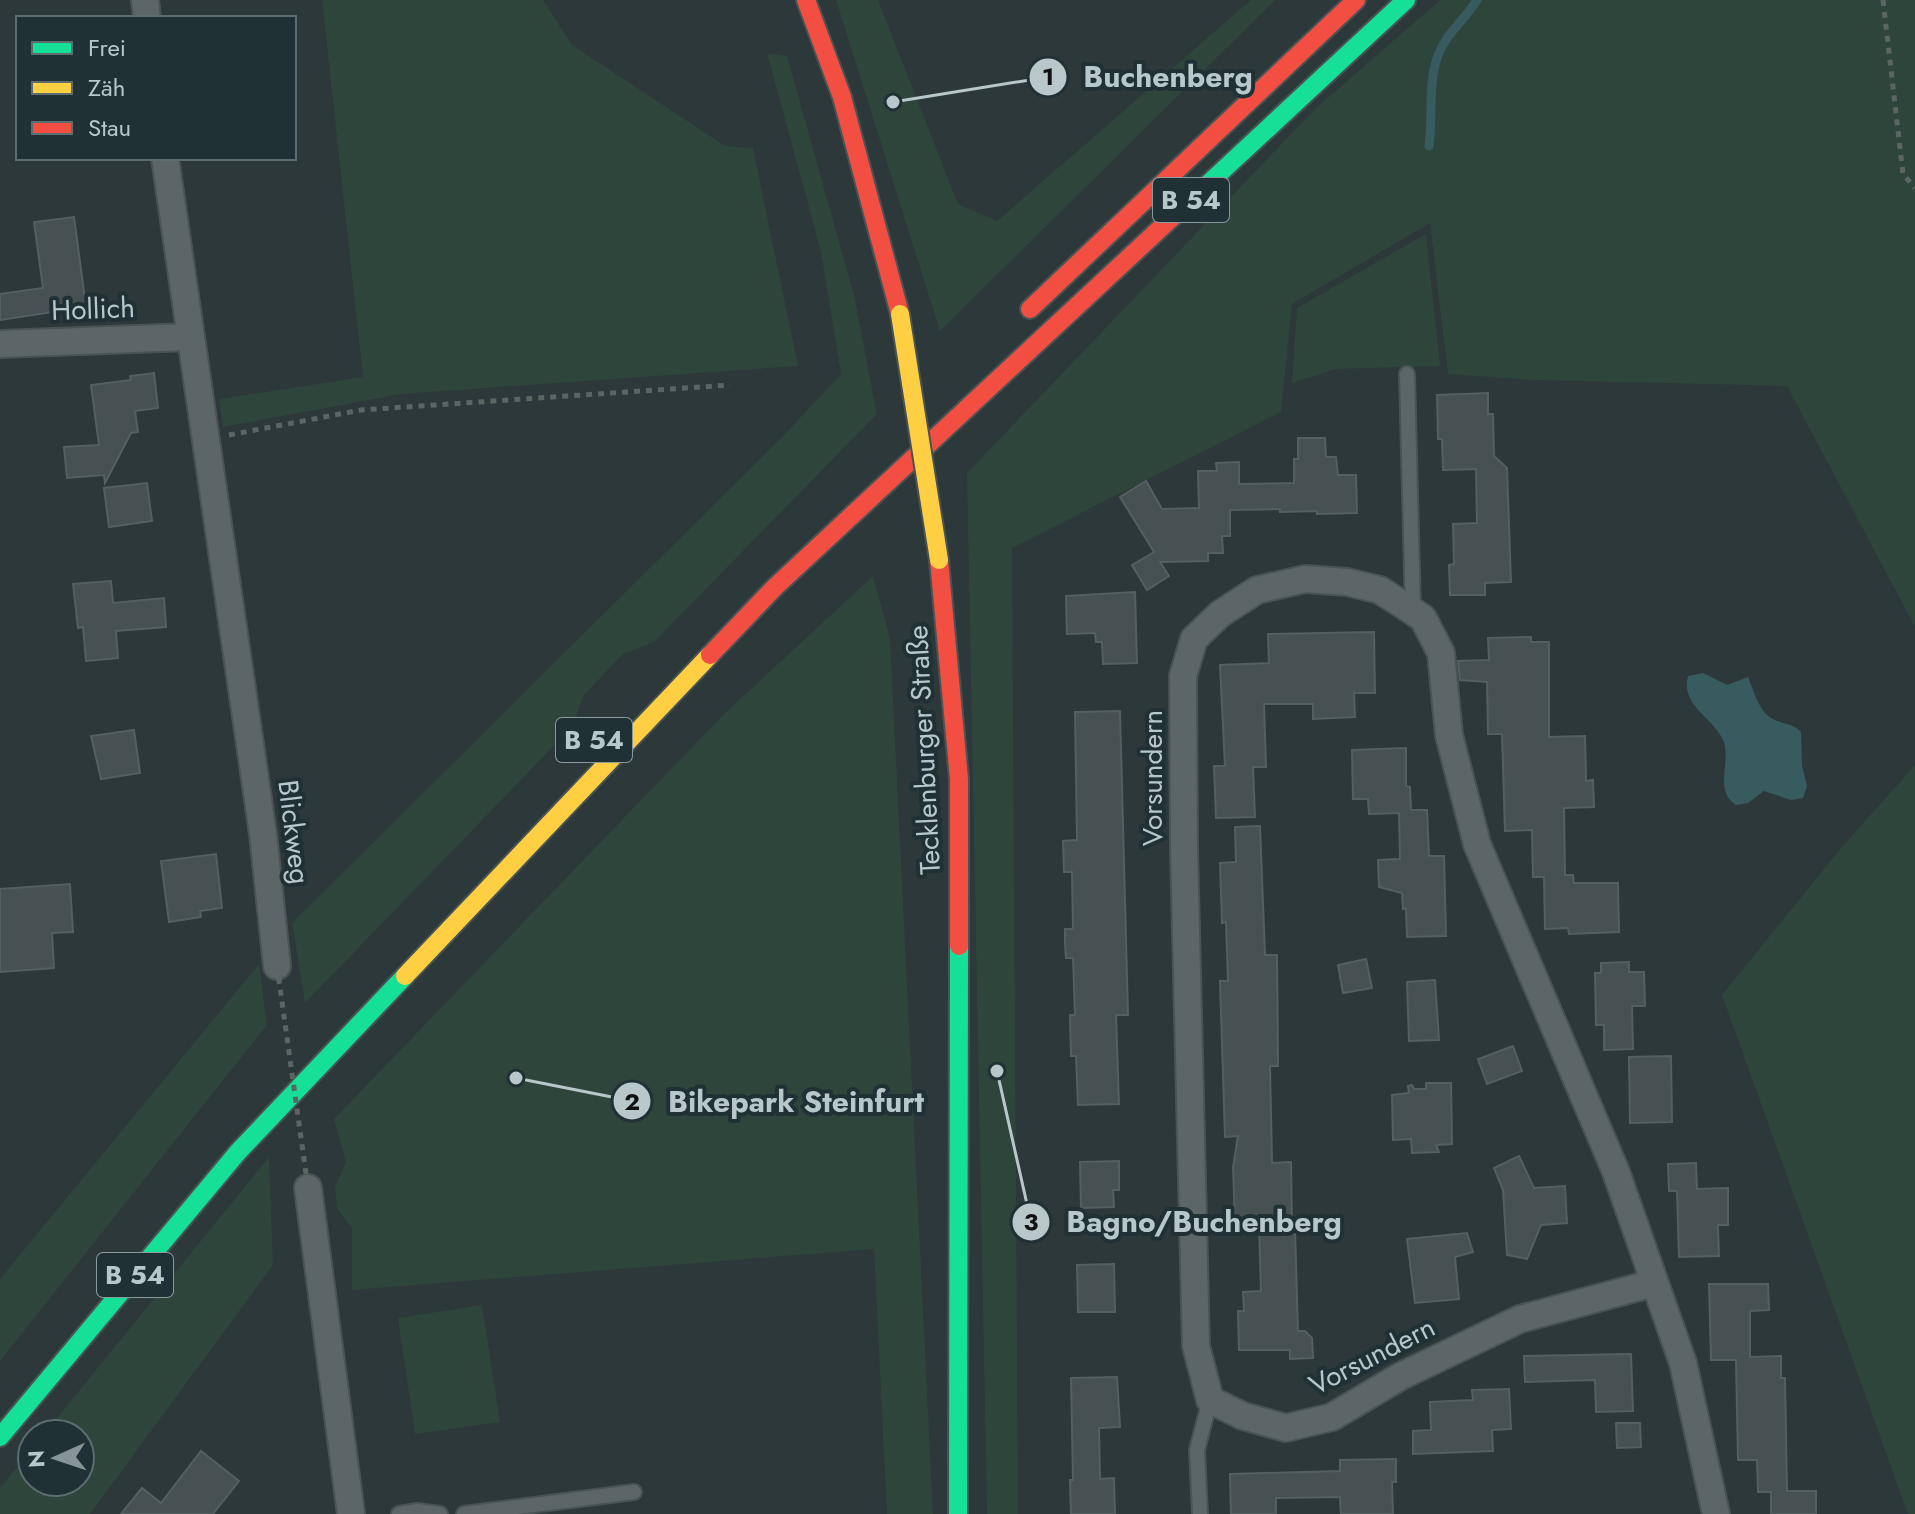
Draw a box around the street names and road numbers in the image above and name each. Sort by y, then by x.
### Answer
road number: B 54 [1153,178,1229,222]
street label: Hollich [51,287,135,331]
street label: Tecklenburger Straße [897,624,951,876]
street label: Vorsundern [1132,710,1173,846]
road number: B 54 [556,718,632,762]
street label: Blickweg [267,778,321,886]
road number: B 54 [97,1253,173,1297]
street label: Vorsundern [1302,1307,1442,1405]

